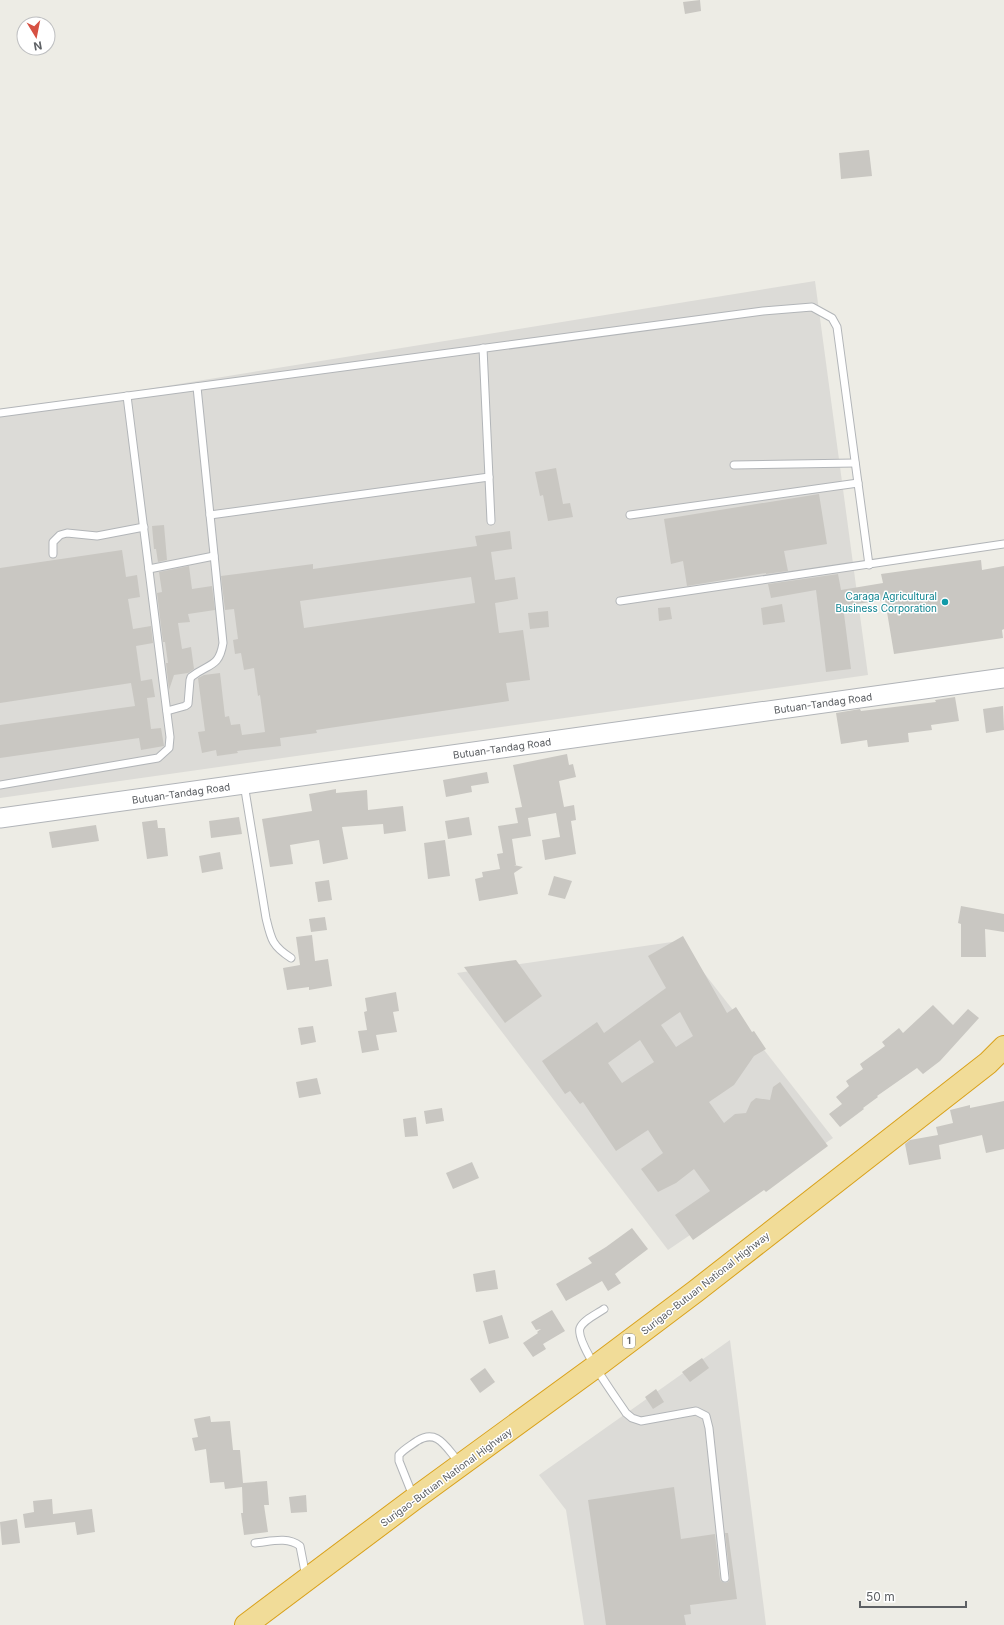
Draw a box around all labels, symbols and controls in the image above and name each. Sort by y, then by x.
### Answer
north arrow [16,16,56,56]
text: N [32,38,43,53]
place label: Caraga Agricultural Business Corporation [835,590,937,614]
marker: Caraga Agricultural Business Corporation [940,597,950,607]
street label: Butuan-Tandag Road [773,690,873,716]
street label: Butuan-Tandag Road [452,735,552,761]
street label: Butuan-Tandag Road [131,780,231,806]
street label: Surigao-Butuan National Highway [638,1229,772,1337]
road number: 1 [623,1334,635,1348]
street label: Surigao-Butuan National Highway [378,1425,514,1529]
scale bar [860,1583,966,1609]
text: 50 m [866,1589,895,1604]

